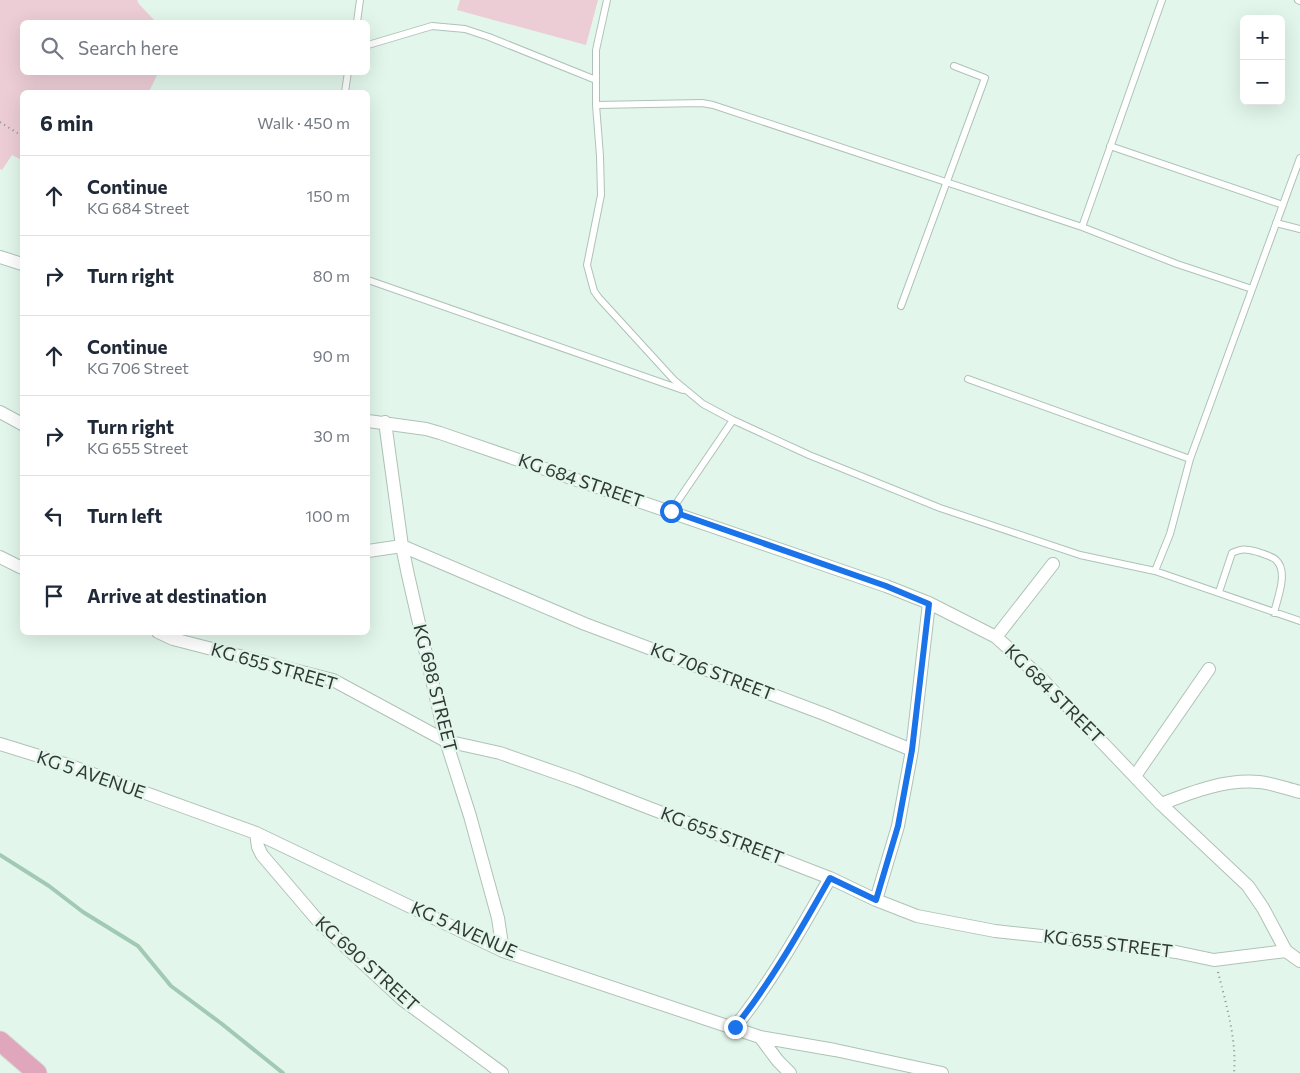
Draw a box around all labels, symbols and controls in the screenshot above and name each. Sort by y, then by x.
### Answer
map controls [1240,15,1285,105]
button: + [1240,15,1285,60]
search box [20,20,370,75]
icon: search [38,34,66,62]
text: Search here [78,36,178,59]
button: − [1240,60,1285,105]
text: 6 min [40,110,93,135]
text: Walk · 450 m [257,113,350,132]
text: Continue [87,175,167,198]
icon: ahead [40,182,68,210]
text: 150 m [307,186,350,205]
text: KG 684 Street [87,198,189,217]
icon: right [40,262,68,290]
text: Turn right [87,264,174,287]
text: 80 m [313,266,350,285]
text: Continue [87,335,167,358]
icon: ahead [40,342,68,370]
text: 90 m [313,346,350,365]
text: KG 706 Street [87,358,189,377]
text: Turn right [87,415,174,438]
icon: right [40,422,68,450]
text: 30 m [313,426,350,445]
text: KG 655 Street [87,438,188,457]
street label: KG 684 STREET [516,448,647,512]
route start [660,500,683,523]
icon: left [40,502,68,530]
text: Turn left [87,504,162,527]
text: 100 m [305,506,350,525]
icon: arrive [40,582,68,610]
text: Arrive at destination [87,584,267,607]
street label: KG 698 STREET [409,622,462,754]
street label: KG 706 STREET [647,637,777,705]
street label: KG 655 STREET [209,638,340,695]
street label: KG 684 STREET [1001,639,1109,747]
street label: KG 5 AVENUE [34,745,149,803]
street label: KG 655 STREET [658,802,787,869]
street label: KG 5 AVENUE [408,896,521,962]
street label: KG 690 STREET [311,911,424,1016]
street label: KG 655 STREET [1042,924,1174,962]
route end [724,1016,747,1039]

